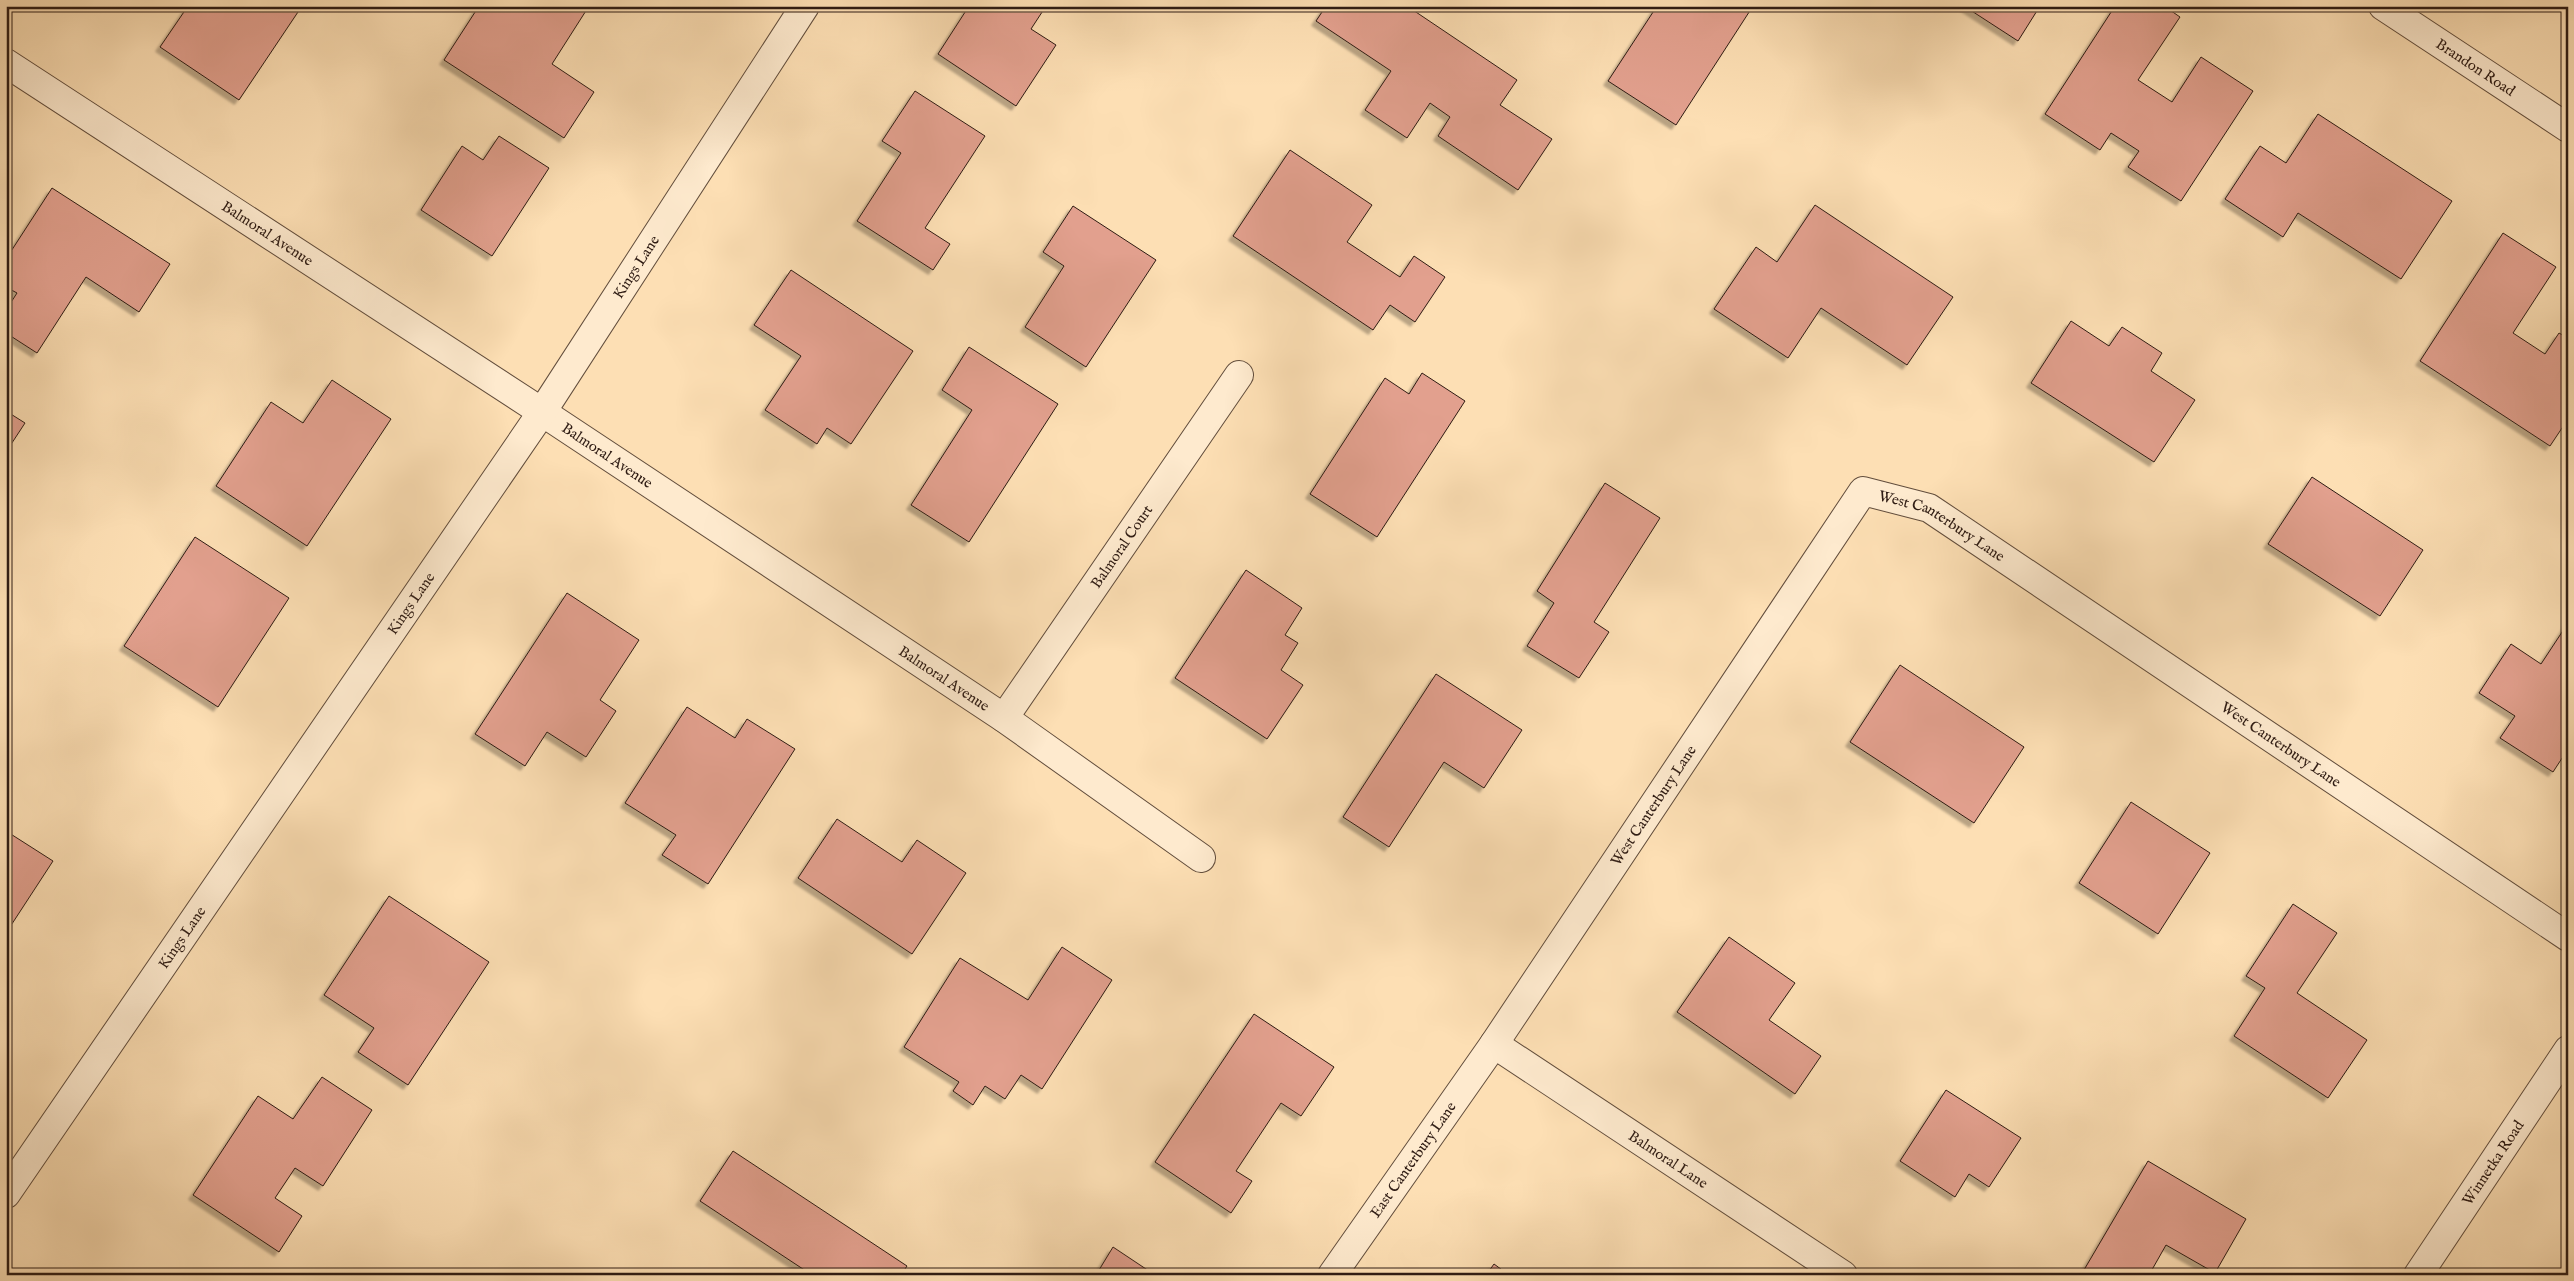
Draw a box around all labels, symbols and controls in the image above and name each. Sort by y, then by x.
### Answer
street label: Brandon Road [2432,34,2520,101]
street label: Balmoral Avenue [218,197,317,270]
street label: Kings Lane [609,232,664,302]
street label: Balmoral Avenue [558,419,656,493]
street label: West Canterbury Lane [1877,486,2008,566]
street label: Balmoral Court [1087,501,1157,592]
street label: Kings Lane [383,569,439,639]
street label: Balmoral Avenue [895,642,993,716]
street label: West Canterbury Lane [2217,698,2345,792]
street label: West Canterbury Lane [1607,742,1701,870]
street label: Kings Lane [154,903,210,973]
street label: East Canterbury Lane [1366,1098,1461,1222]
street label: Winnetka Road [2458,1116,2529,1209]
street label: Balmoral Lane [1625,1127,1712,1193]

